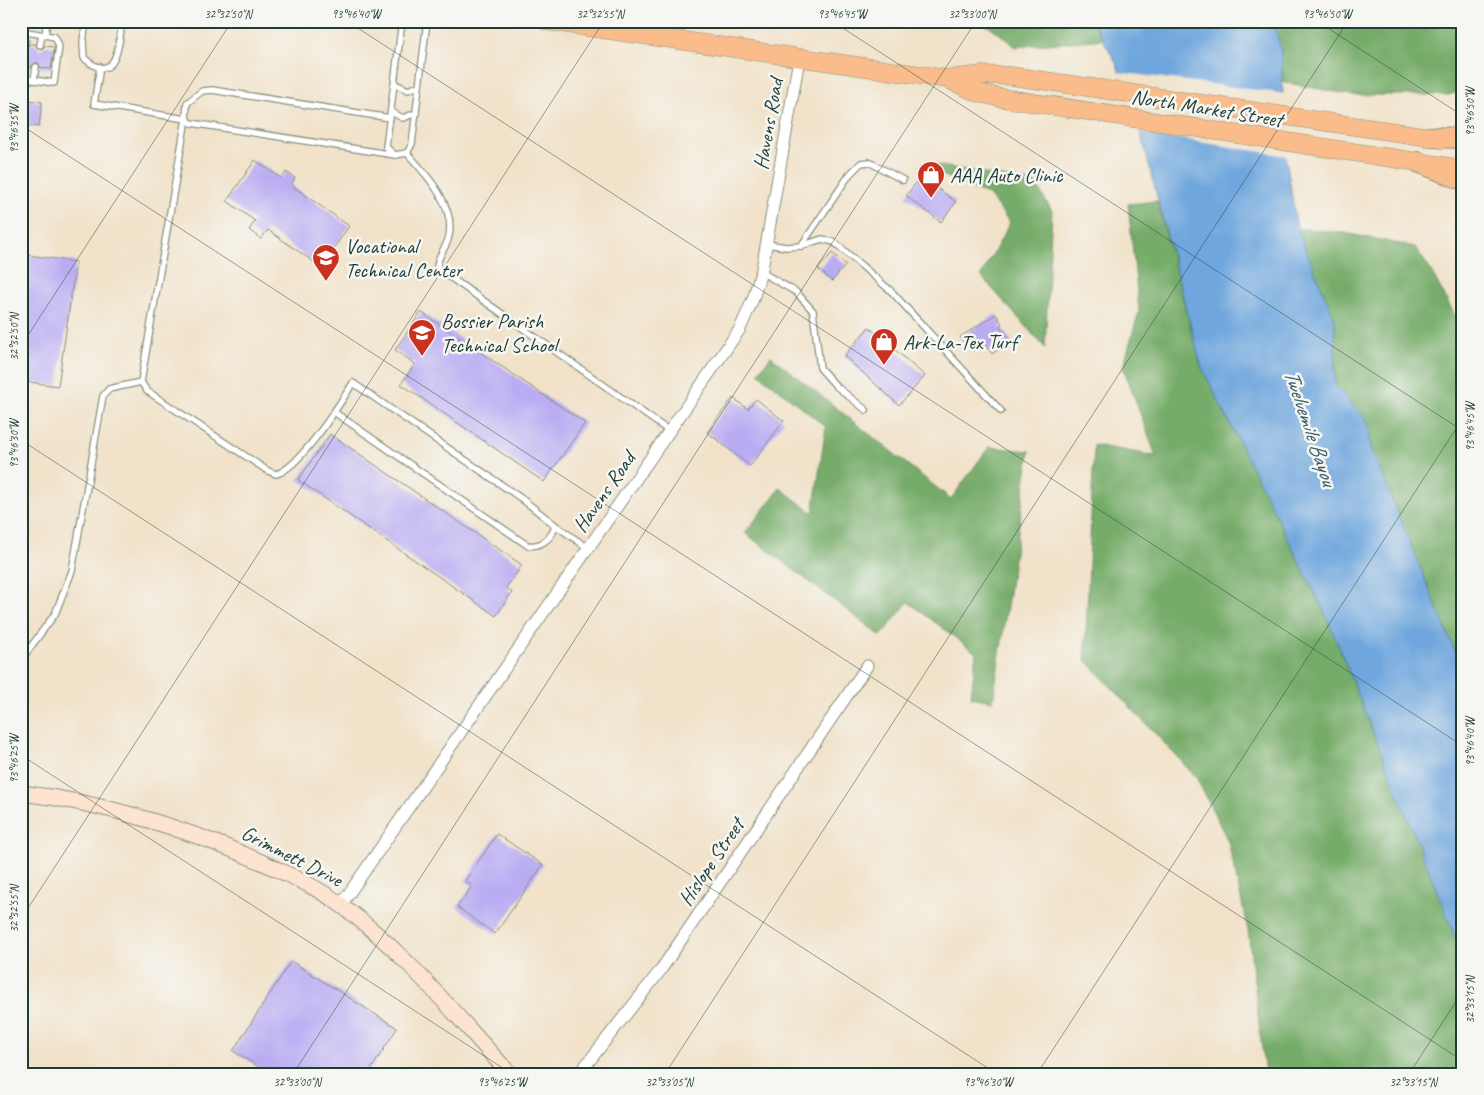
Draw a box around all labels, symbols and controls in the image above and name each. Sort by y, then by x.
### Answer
text: 32°32'50"N [204,6,253,22]
text: 93°46'40"W [332,6,383,22]
text: 32°32'55"N [576,6,625,22]
text: 93°46'45"W [818,6,869,22]
text: 32°33'00"N [948,6,997,22]
text: 93°46'50"W [1303,6,1354,22]
street label: Havens Road [747,73,789,172]
street label: North Market Street [1130,83,1287,133]
text: 93°46'50"W [1462,85,1478,136]
text: 93°46'35"W [6,102,22,153]
shop icon: AAA Auto Clinic [916,160,946,199]
place label: AAA Auto Clinic [950,162,1064,188]
place label: Vocational Technical Center [345,233,464,283]
school or university icon: Vocational Technical Center [311,243,341,282]
place label: Bossier Parish Technical School [441,308,560,358]
text: 32°32'50"N [6,312,22,361]
school or university icon: Bossier Parish Technical School [407,318,437,357]
shop icon: Ark-La-Tex Turf [869,327,899,366]
place label: Ark-La-Tex Turf [903,329,1021,355]
water label: Twelvemile Bayou [1277,366,1344,493]
text: 93°46'45"W [1462,400,1478,451]
text: 93°46'30"W [6,417,22,468]
street label: Havens Road [567,444,643,537]
text: 93°46'40"W [1462,715,1478,766]
text: 93°46'25"W [6,732,22,783]
street label: Hislope Street [672,811,751,911]
street label: Grimmett Drive [237,820,349,893]
text: 32°32'55"N [6,884,22,933]
text: 32°33'15"N [1462,975,1478,1024]
text: 32°33'00"N [273,1074,322,1090]
text: 93°46'25"W [478,1074,529,1090]
text: 32°33'05"N [645,1074,694,1090]
text: 93°46'30"W [964,1074,1015,1090]
text: 32°33'15"N [1389,1074,1438,1090]

